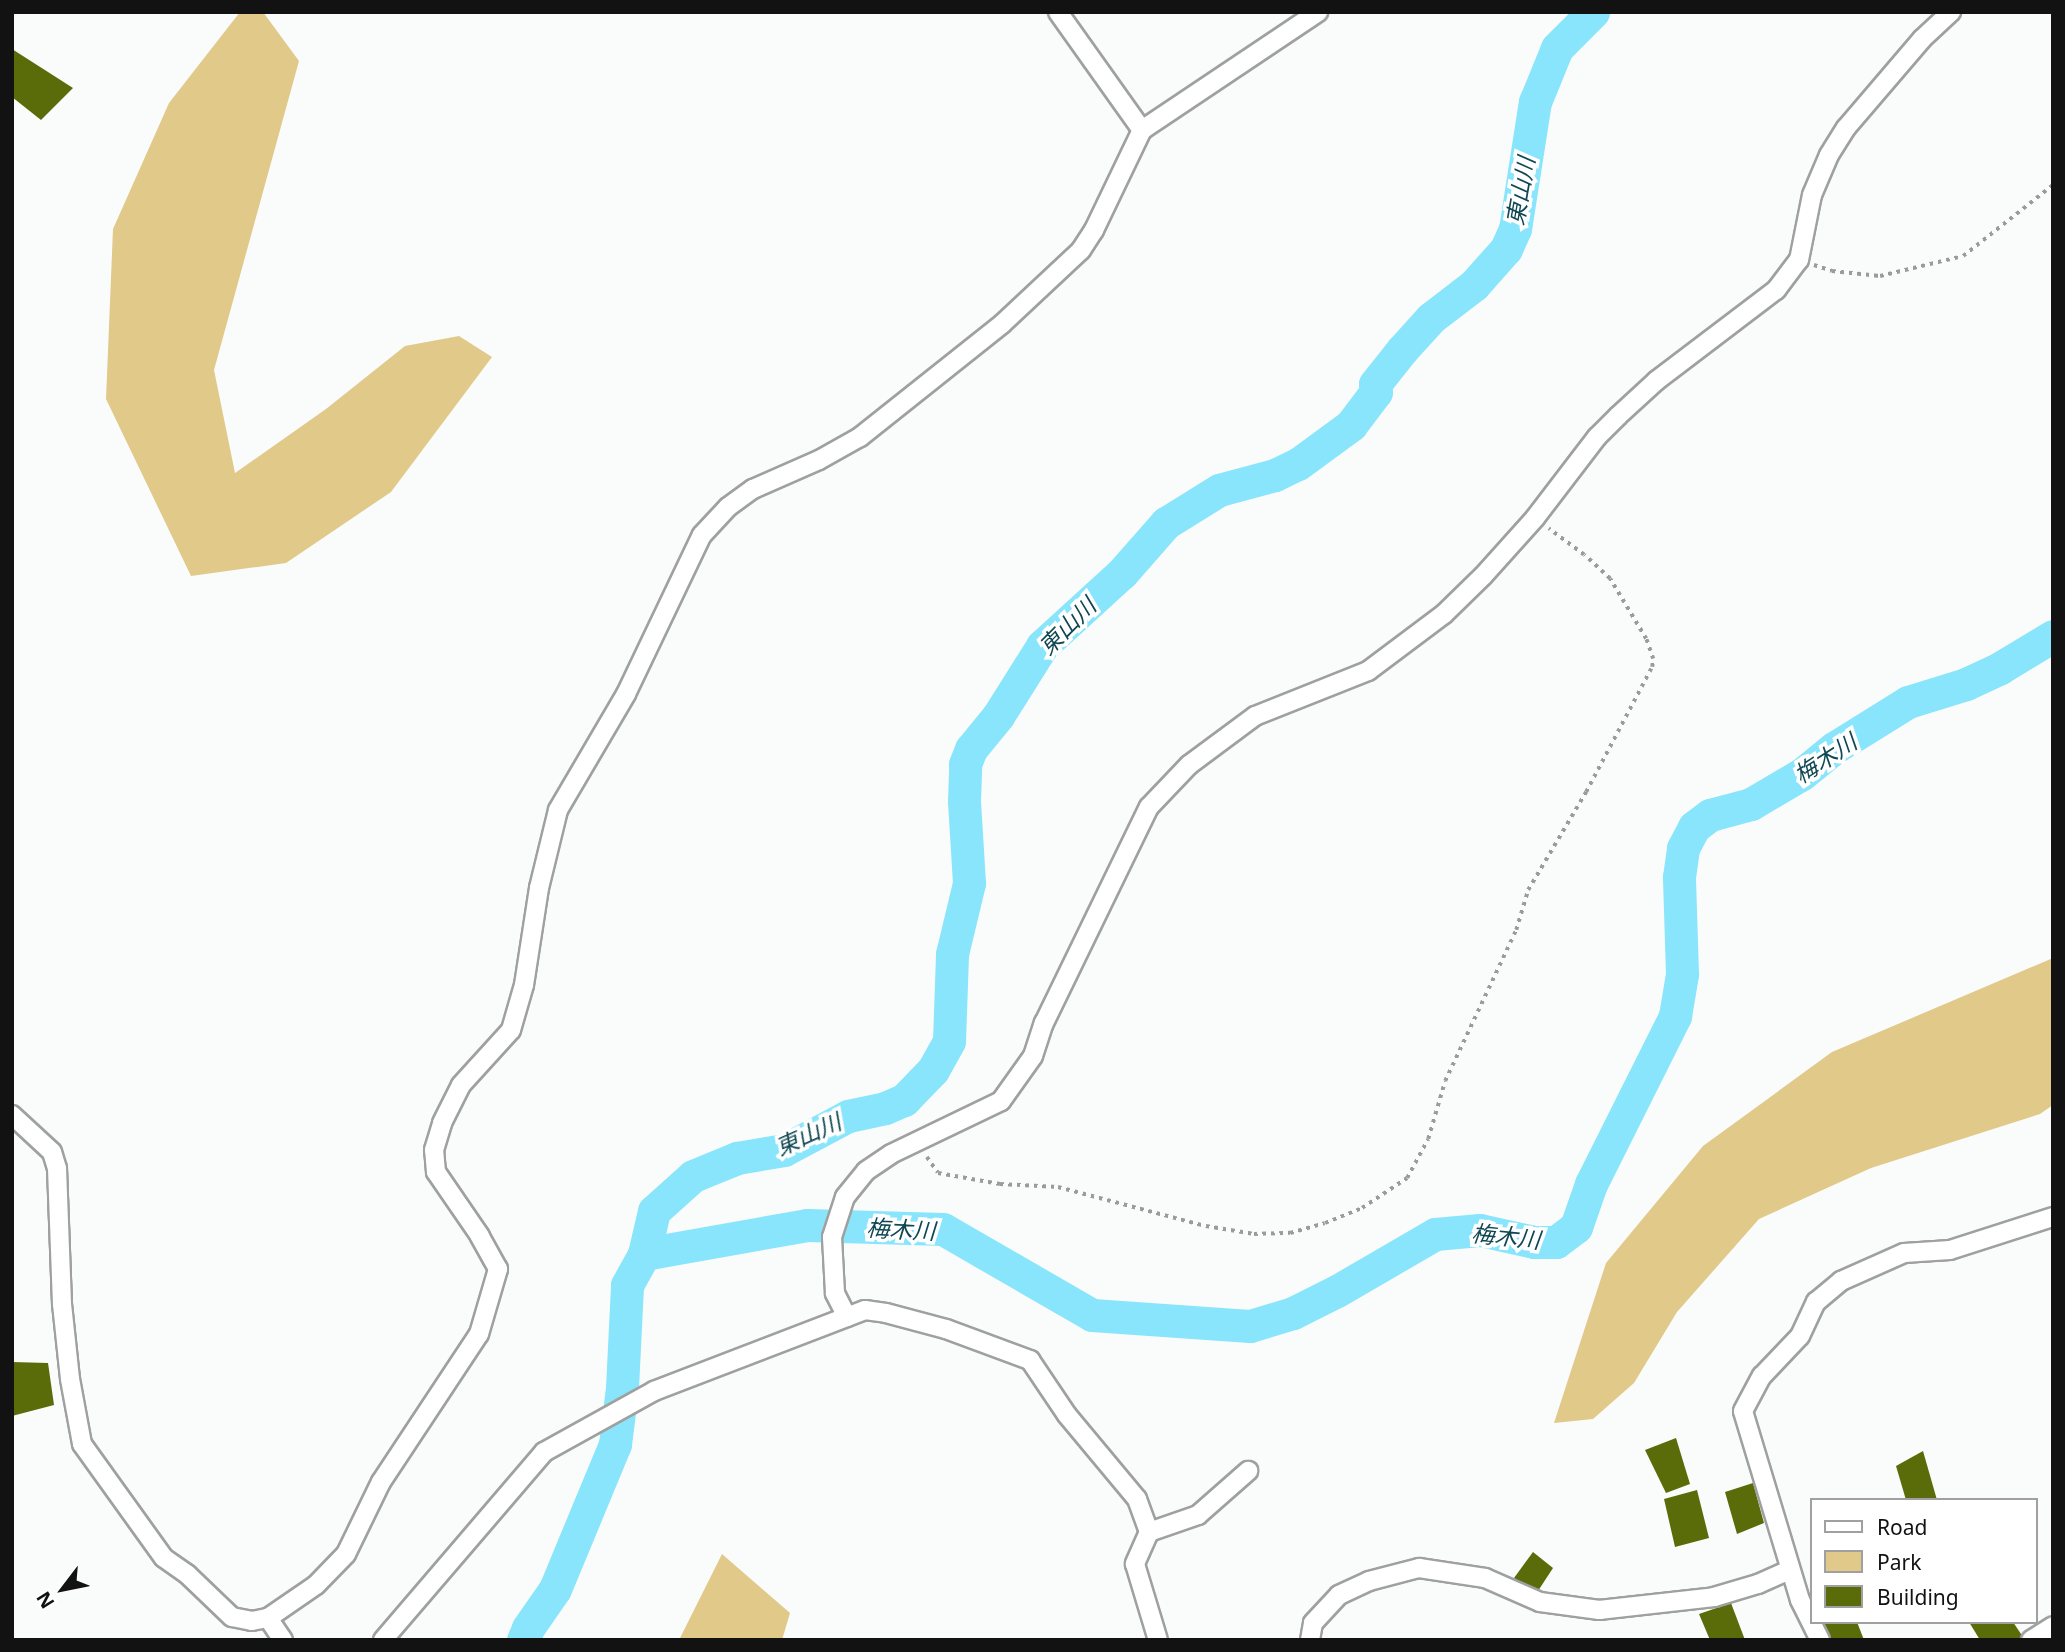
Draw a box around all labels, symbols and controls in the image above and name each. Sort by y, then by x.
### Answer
water label: 東山川 [1500,155,1540,227]
water label: 東山川 [1033,592,1101,660]
water label: 梅木川 [1789,728,1861,788]
water label: 東山川 [771,1107,845,1161]
water label: 梅木川 [866,1213,936,1245]
water label: 梅木川 [1470,1219,1542,1253]
legend [1810,1498,2037,1624]
text: Road [1877,1513,1927,1541]
text: Park [1877,1548,1921,1576]
north arrow [28,1554,98,1624]
text: Building [1877,1583,1959,1611]
text: N [30,1587,60,1614]

